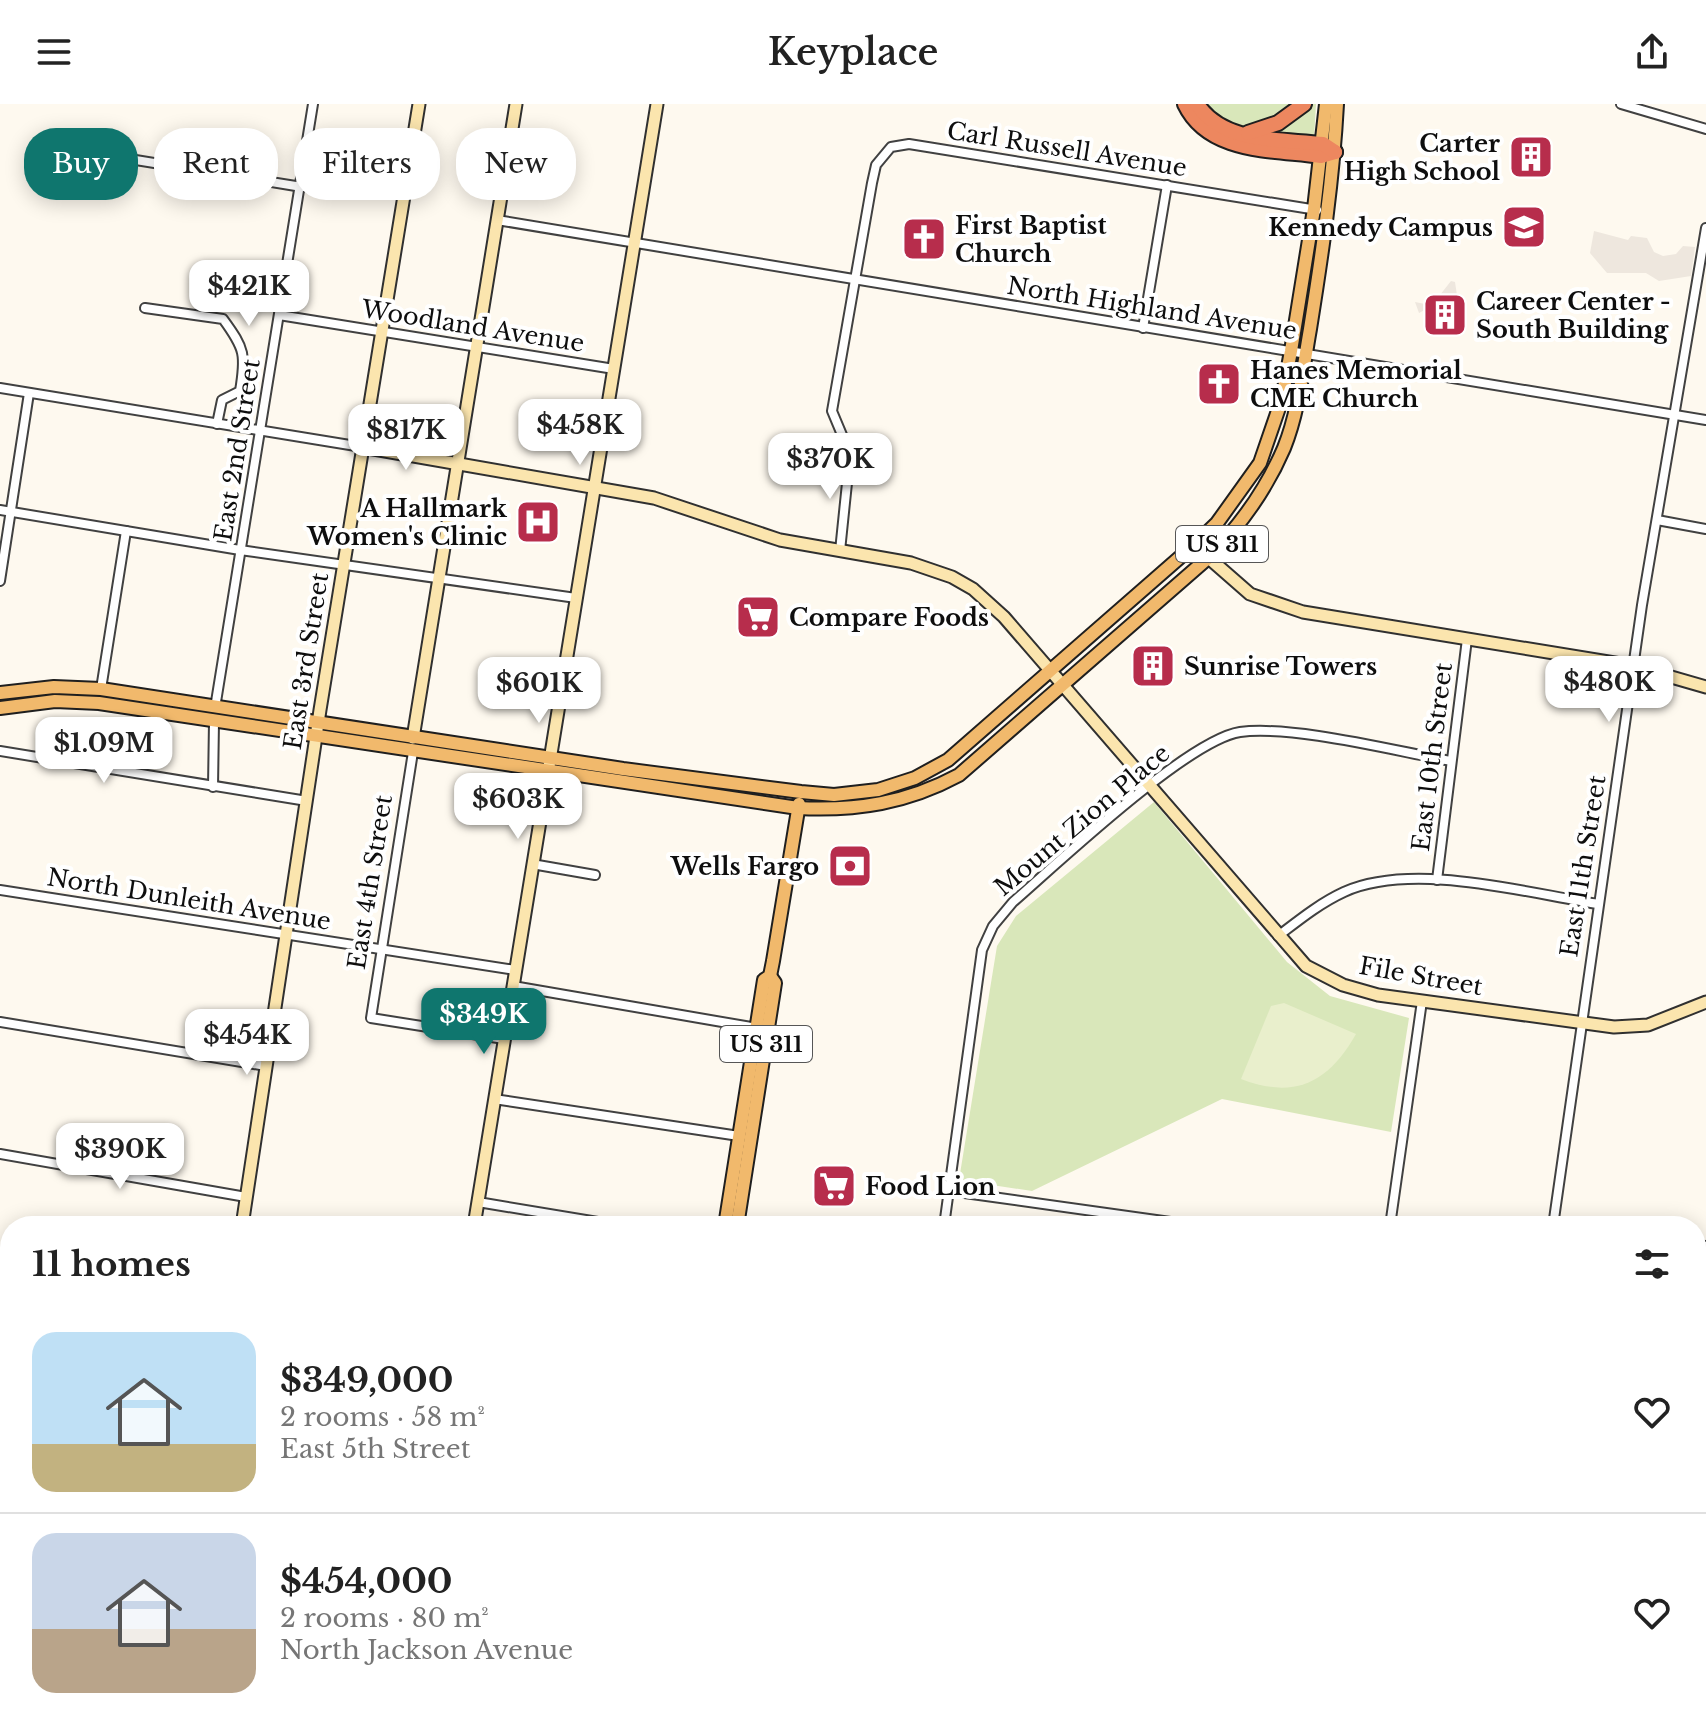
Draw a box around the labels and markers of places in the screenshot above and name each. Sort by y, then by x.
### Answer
place label: Carter High School [1344,129,1500,186]
building icon: Carter High School [1507,133,1555,181]
school or university icon: Kennedy Campus [1500,203,1548,251]
place label: First Baptist Church [955,211,1108,268]
place label: Kennedy Campus [1268,213,1493,242]
church icon: First Baptist Church [900,215,948,263]
pin: $421K [193,260,305,328]
place label: Career Center - South Building [1476,287,1671,344]
building icon: Career Center - South Building [1421,291,1469,339]
place label: Hanes Memorial CME Church [1250,356,1462,413]
church icon: Hanes Memorial CME Church [1195,360,1243,408]
pin: $458K [524,399,636,467]
pin: $817K [350,404,462,472]
pin: $370K [774,433,886,501]
place label: A Hallmark Women's Clinic [306,494,508,551]
hospital icon: A Hallmark Women's Clinic [514,498,562,546]
supermarket icon: Compare Foods [734,593,782,641]
place label: Compare Foods [789,603,989,632]
building icon: Sunrise Towers [1129,642,1177,690]
place label: Sunrise Towers [1184,652,1377,681]
pin: $480K [1553,656,1665,724]
pin: $601K [483,657,595,725]
pin: $1.09M [39,717,169,785]
pin: $603K [462,773,574,841]
bank icon: Wells Fargo [826,842,874,890]
place label: Wells Fargo [670,852,819,881]
pin: $349K [428,988,540,1056]
pin: $454K [191,1009,303,1077]
pin: $390K [64,1123,176,1191]
supermarket icon: Food Lion [810,1162,858,1210]
place label: Food Lion [865,1172,996,1201]

